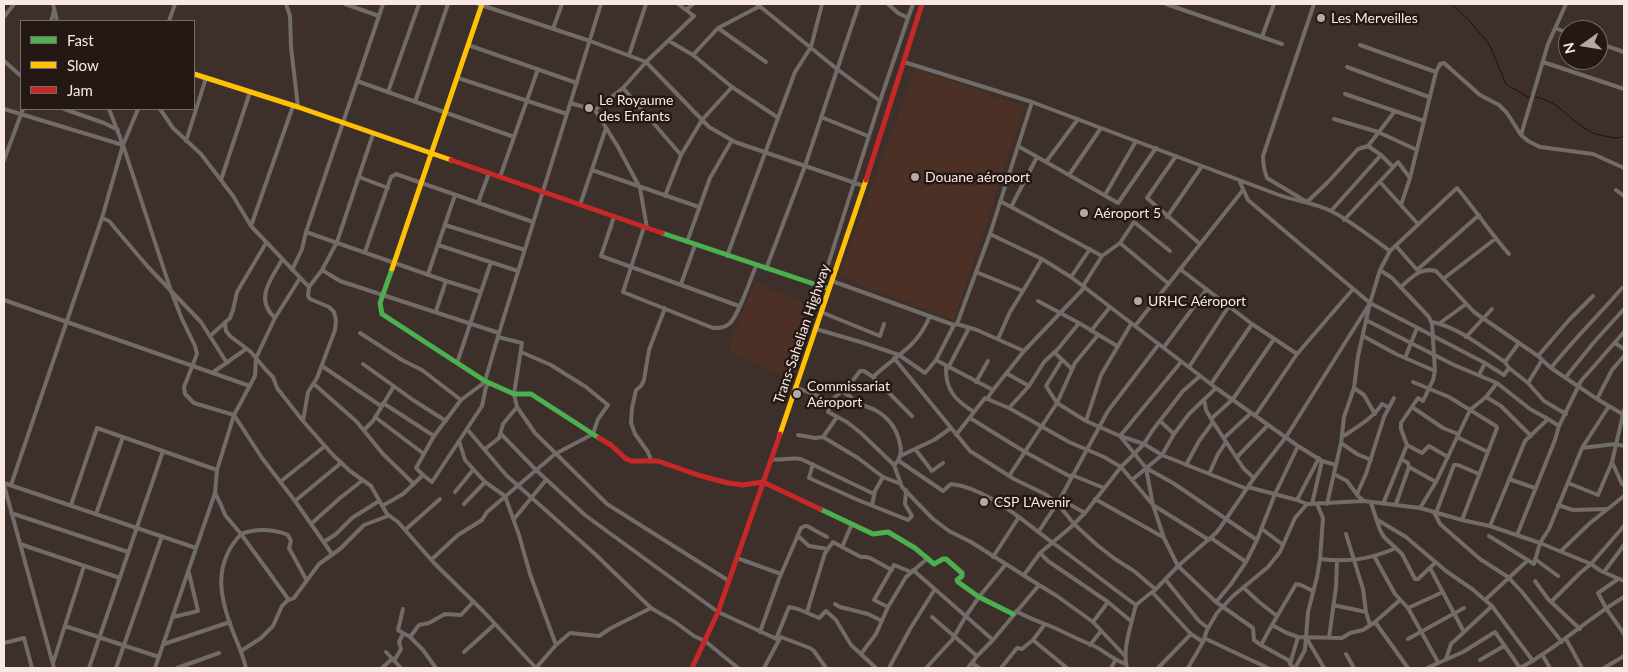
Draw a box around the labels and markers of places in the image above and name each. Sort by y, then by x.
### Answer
place label: Les Merveilles [1331,10,1418,26]
marker: Les Merveilles [1315,12,1327,24]
place label: Le Royaume des Enfants [599,92,673,124]
marker: Le Royaume des Enfants [583,102,595,114]
place label: Douane aéroport [925,169,1030,185]
marker: Douane aéroport [909,171,921,183]
place label: Aéroport 5 [1094,205,1161,221]
marker: Aéroport 5 [1078,207,1090,219]
place label: URHC Aéroport [1148,293,1246,309]
marker: URHC Aéroport [1132,295,1144,307]
place label: Commissariat Aéroport [807,378,890,411]
marker: Commissariat Aéroport [791,388,803,400]
place label: CSP L'Avenir [994,494,1070,510]
marker: CSP L'Avenir [978,496,990,508]

